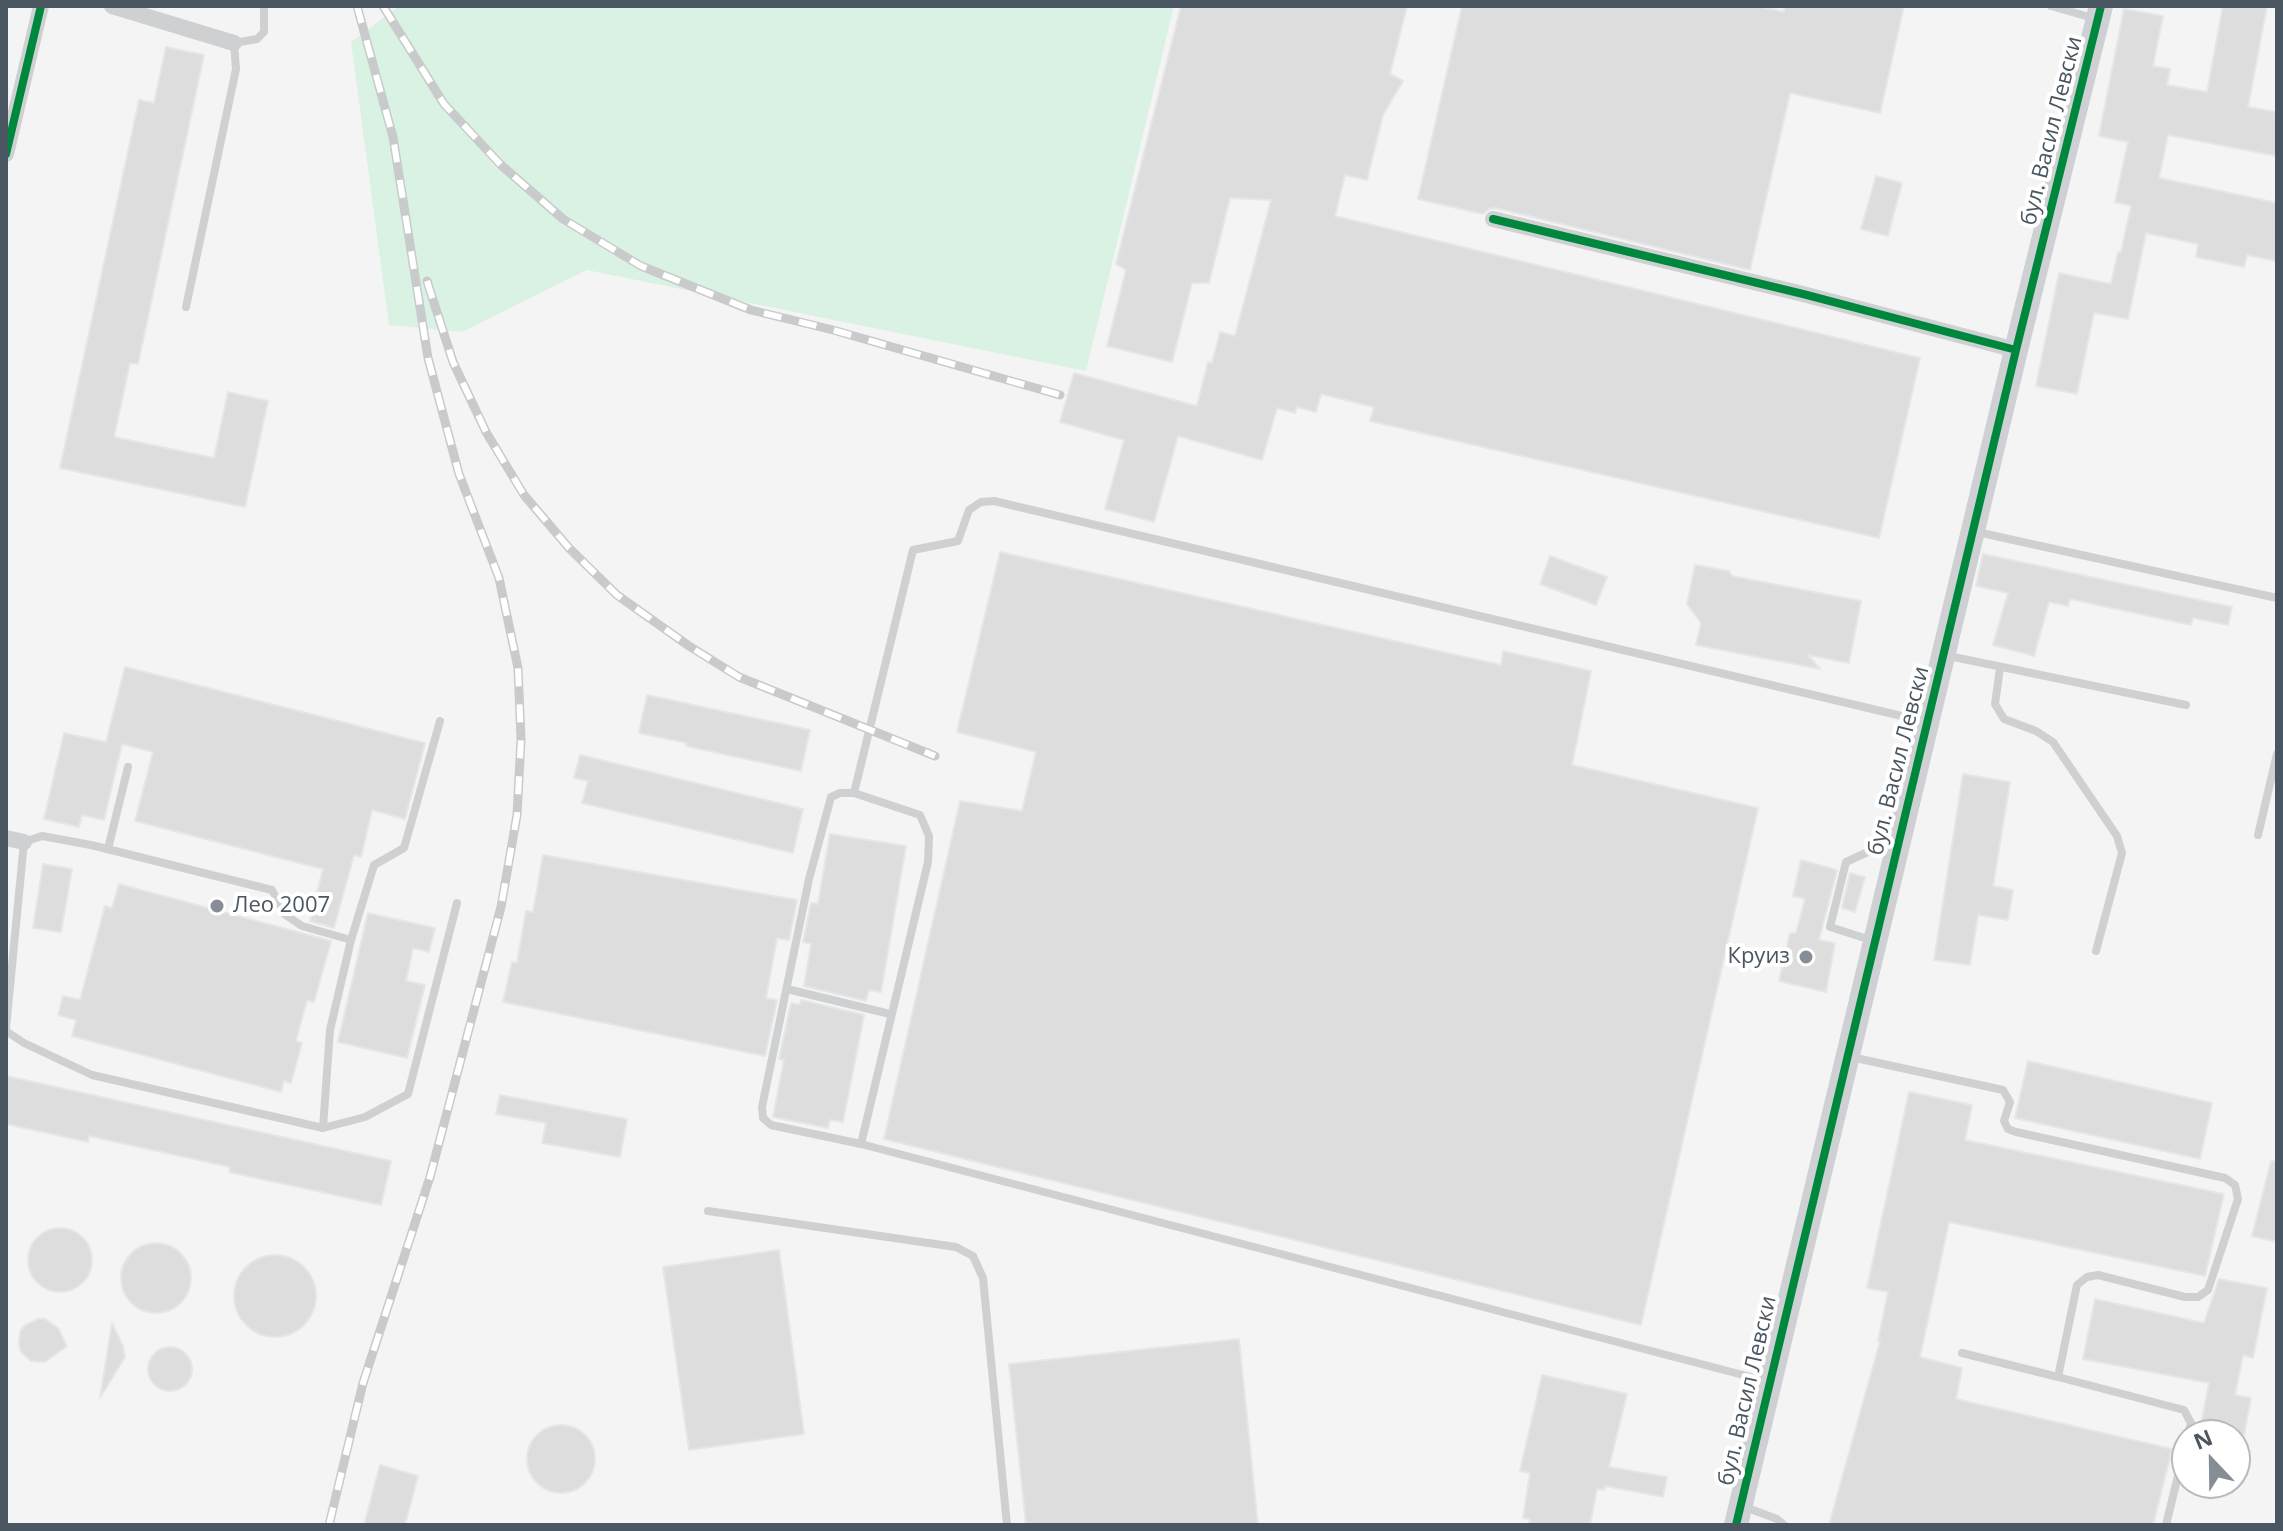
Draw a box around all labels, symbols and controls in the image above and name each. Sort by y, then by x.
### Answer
street label: бул. Васил Левски [2016,34,2088,228]
street label: бул. Васил Левски [1863,664,1935,858]
place label: Лео 2007 [233,893,330,919]
marker: Лео 2007 [208,897,226,915]
place label: Круиз [1727,944,1790,970]
marker: Круиз [1797,948,1815,966]
street label: бул. Васил Левски [1713,1294,1783,1488]
north arrow [2171,1419,2251,1499]
text: N [2189,1421,2217,1456]

